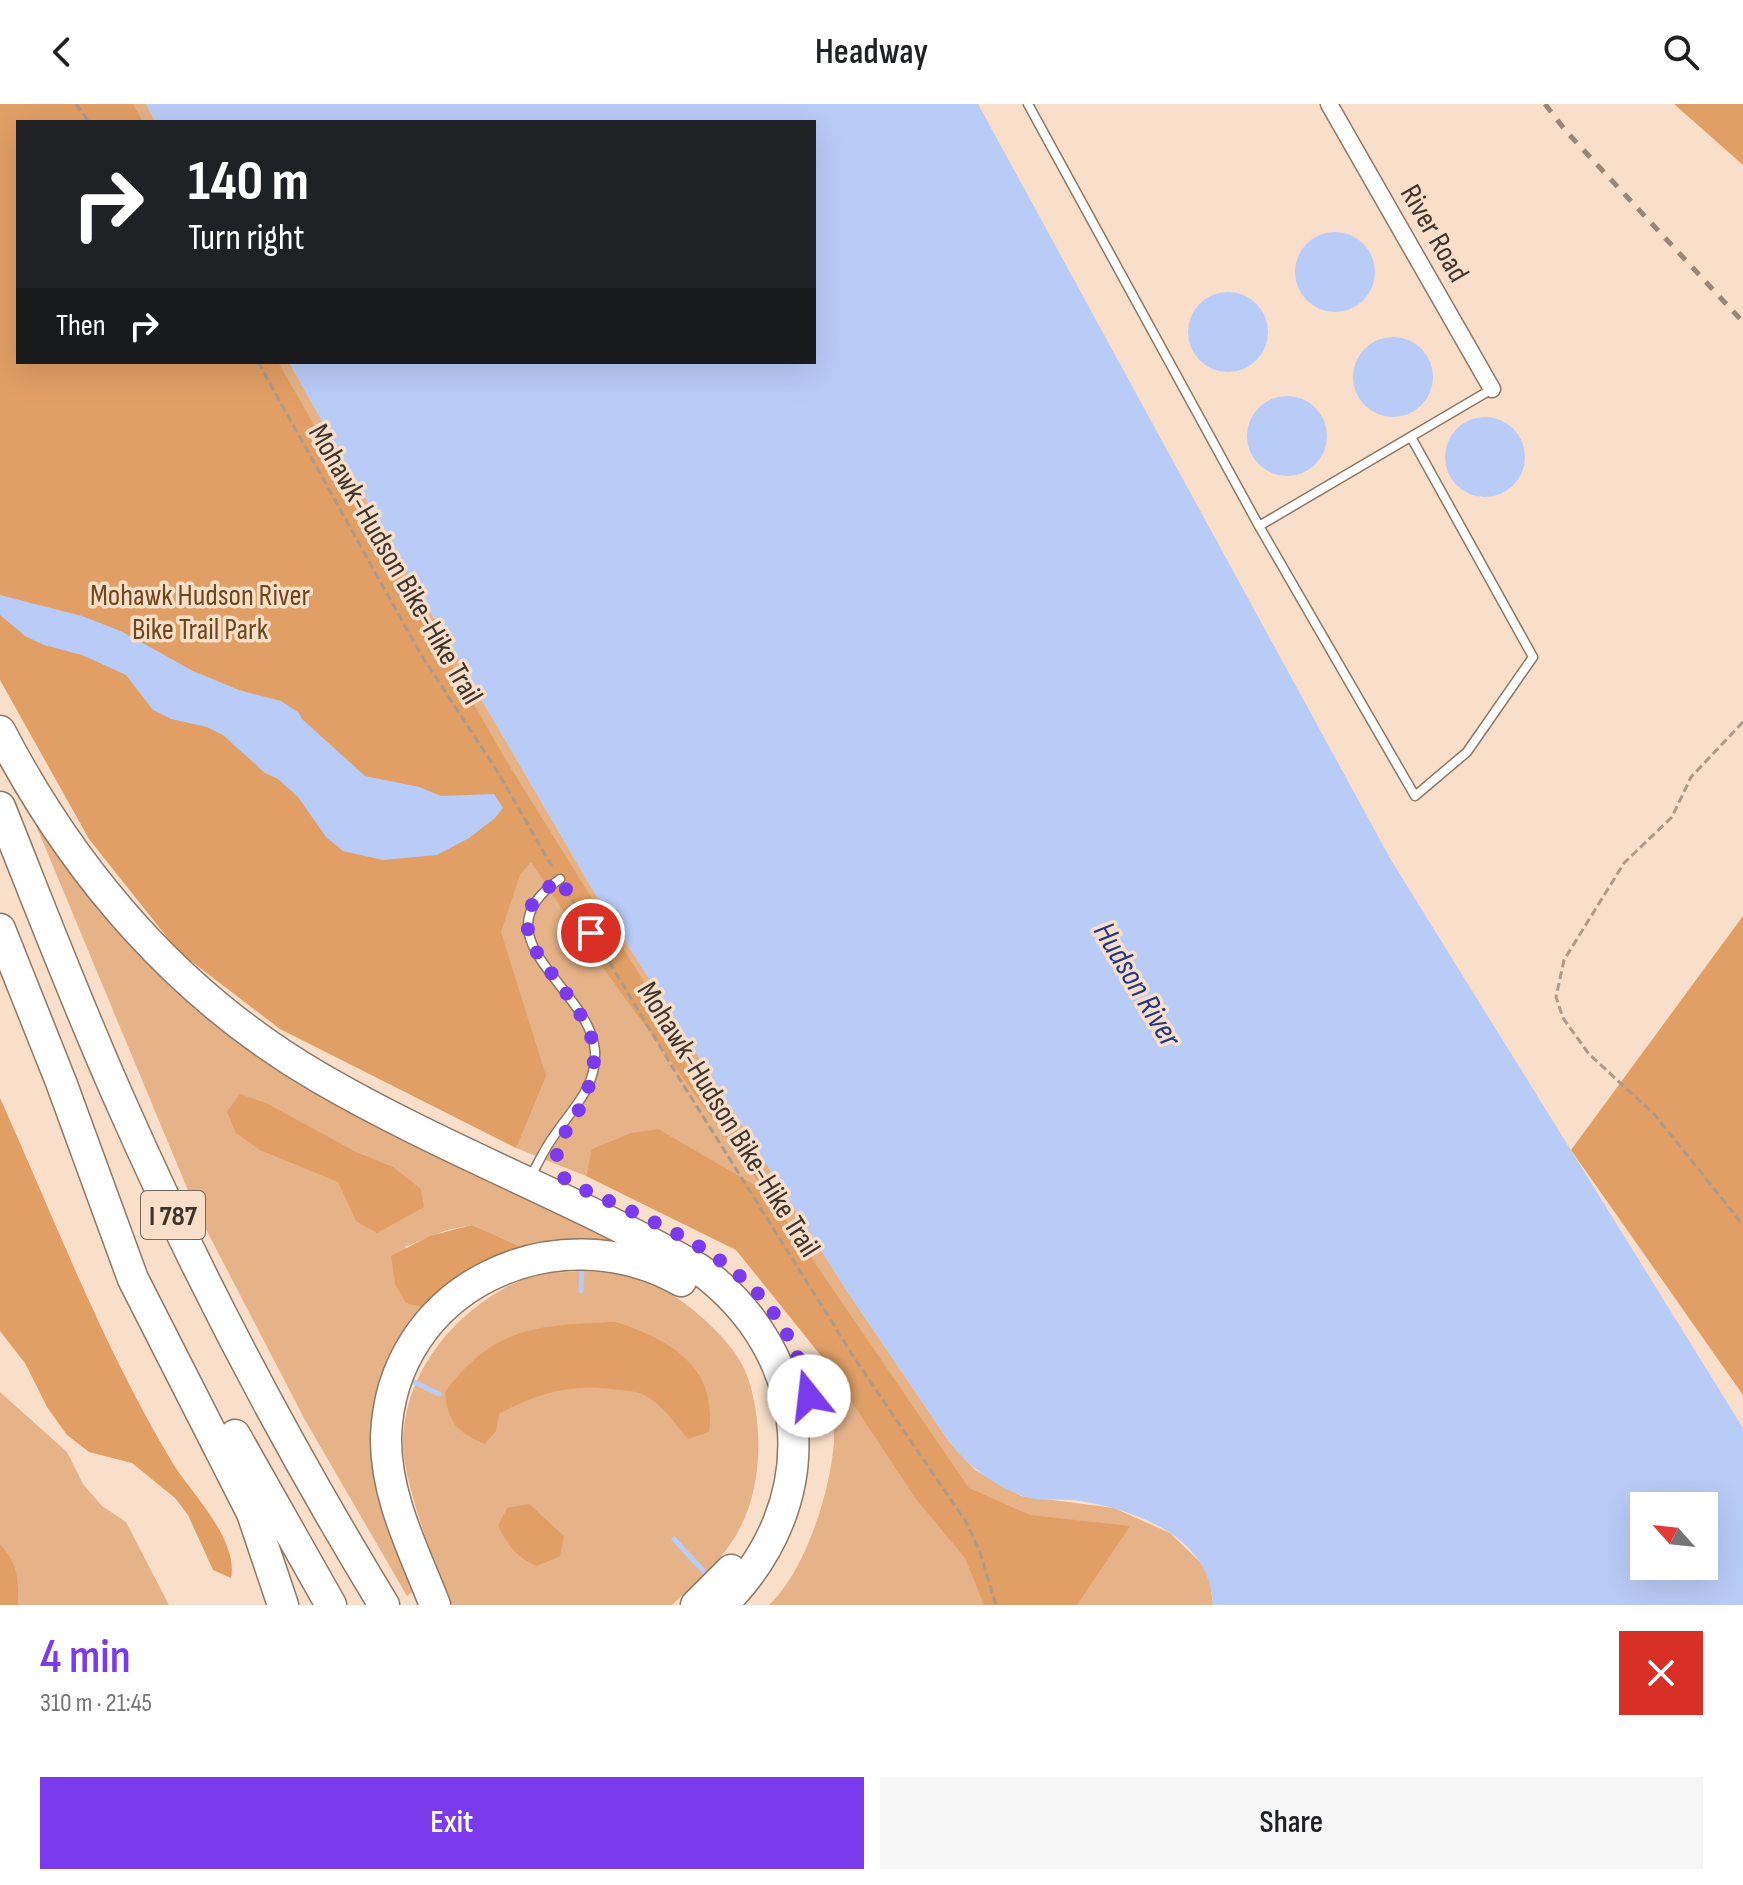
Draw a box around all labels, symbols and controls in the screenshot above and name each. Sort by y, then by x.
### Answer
icon: back [40,30,84,74]
icon: search [1659,30,1703,74]
text: Headway [815,31,928,74]
text: 140 m [188,149,309,216]
icon: right [56,152,160,256]
street label: River Road [1392,178,1476,289]
text: Turn right [188,217,305,260]
icon: right [122,304,166,348]
text: Then [56,308,106,344]
street label: Mohawk-Hudson Bike-Hike Trail [300,418,490,711]
park label: Mohawk Hudson River Bike Trail Park [90,578,310,648]
pin [557,899,625,967]
icon: arrive [569,911,613,955]
water label: Hudson River [1084,915,1190,1055]
street label: Mohawk-Hudson Bike-Hike Trail [629,975,828,1264]
road number: I 787 [141,1191,205,1239]
position arrow [767,1354,851,1438]
north arrow [1630,1492,1718,1580]
map controls [1630,1492,1718,1580]
text: 4 min [40,1629,131,1686]
button: close [1619,1631,1703,1715]
text: 310 m · 21:45 [40,1688,152,1719]
button: Exit [40,1777,864,1869]
button: Share [880,1777,1703,1869]

